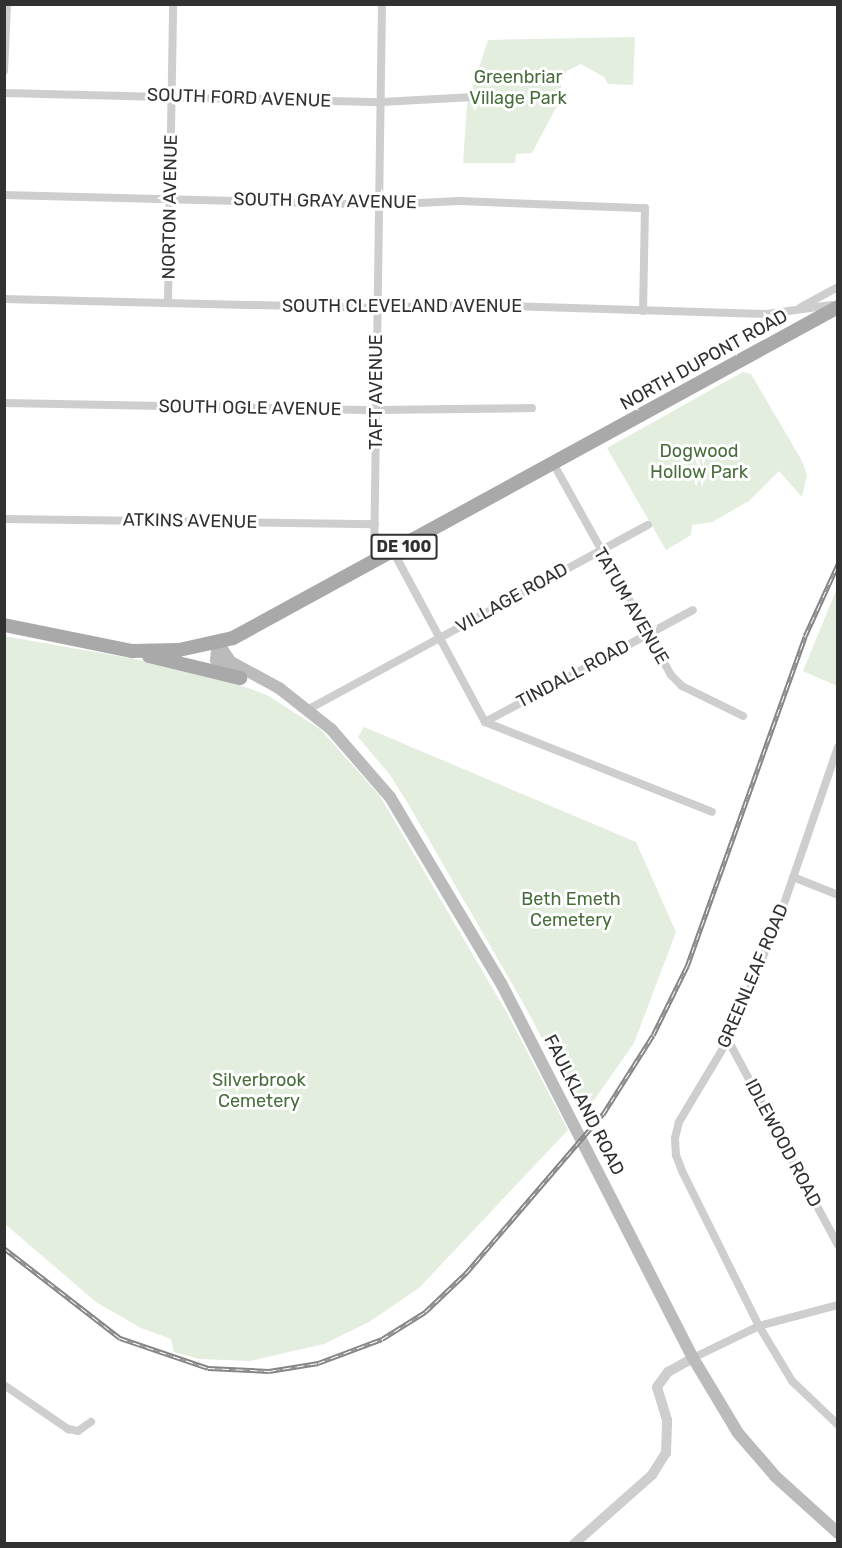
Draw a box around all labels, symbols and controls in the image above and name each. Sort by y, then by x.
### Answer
park label: Greenbriar Village Park [469,67,567,110]
street label: SOUTH FORD AVENUE [146,84,332,112]
street label: NORTON AVENUE [158,134,182,280]
street label: SOUTH GRAY AVENUE [233,189,417,213]
street label: SOUTH CLEVELAND AVENUE [282,295,522,317]
street label: NORTH DUPONT ROAD [616,305,792,415]
street label: TAFT AVENUE [365,334,387,450]
street label: SOUTH OGLE AVENUE [158,396,342,420]
park label: Dogwood Hollow Park [650,441,748,484]
street label: ATKINS AVENUE [122,509,258,533]
road number: DE 100 [370,534,438,560]
street label: TATUM AVENUE [589,544,673,668]
street label: VILLAGE ROAD [452,558,572,638]
street label: TINDALL ROAD [513,635,633,713]
park label: Beth Emeth Cemetery [521,889,621,932]
street label: GREENLEAF ROAD [713,901,793,1051]
street label: FAULKLAND ROAD [539,1031,629,1179]
park label: Silverbrook Cemetery [212,1070,306,1112]
street label: IDLEWOOD ROAD [740,1075,826,1211]

